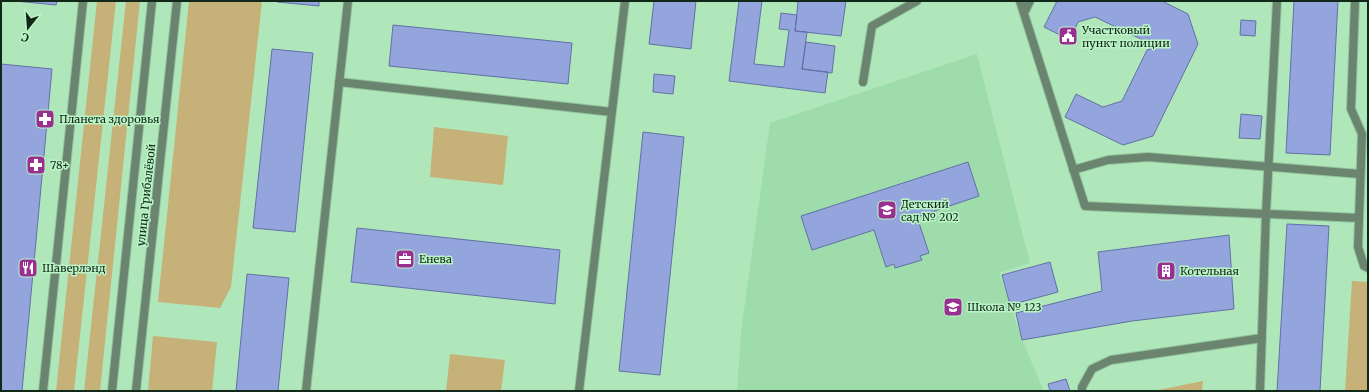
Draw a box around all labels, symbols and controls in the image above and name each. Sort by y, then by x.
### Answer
north arrow [8,8,48,48]
place label: Участковый пункт полиции [1081,23,1170,50]
public building icon: Участковый пункт полиции [1057,25,1079,47]
text: С [20,30,31,45]
pharmacy icon: Планета здоровья [34,108,56,130]
place label: Планета здоровья [59,112,160,126]
street label: улица Грибалёвой [134,143,158,247]
pharmacy icon: 78+ [25,154,47,176]
place label: 78+ [50,158,69,172]
place label: Детский сад № 202 [901,197,959,224]
school or university icon: Детский сад № 202 [876,199,898,221]
office icon: Енева [394,248,416,270]
place label: Енева [419,252,452,266]
restaurant icon: Шаверлэнд [17,257,39,279]
building icon: Котельная [1155,260,1177,282]
place label: Шаверлэнд [42,261,106,275]
place label: Котельная [1180,264,1240,278]
school or university icon: Школа № 123 [942,296,964,318]
place label: Школа № 123 [967,300,1042,314]

